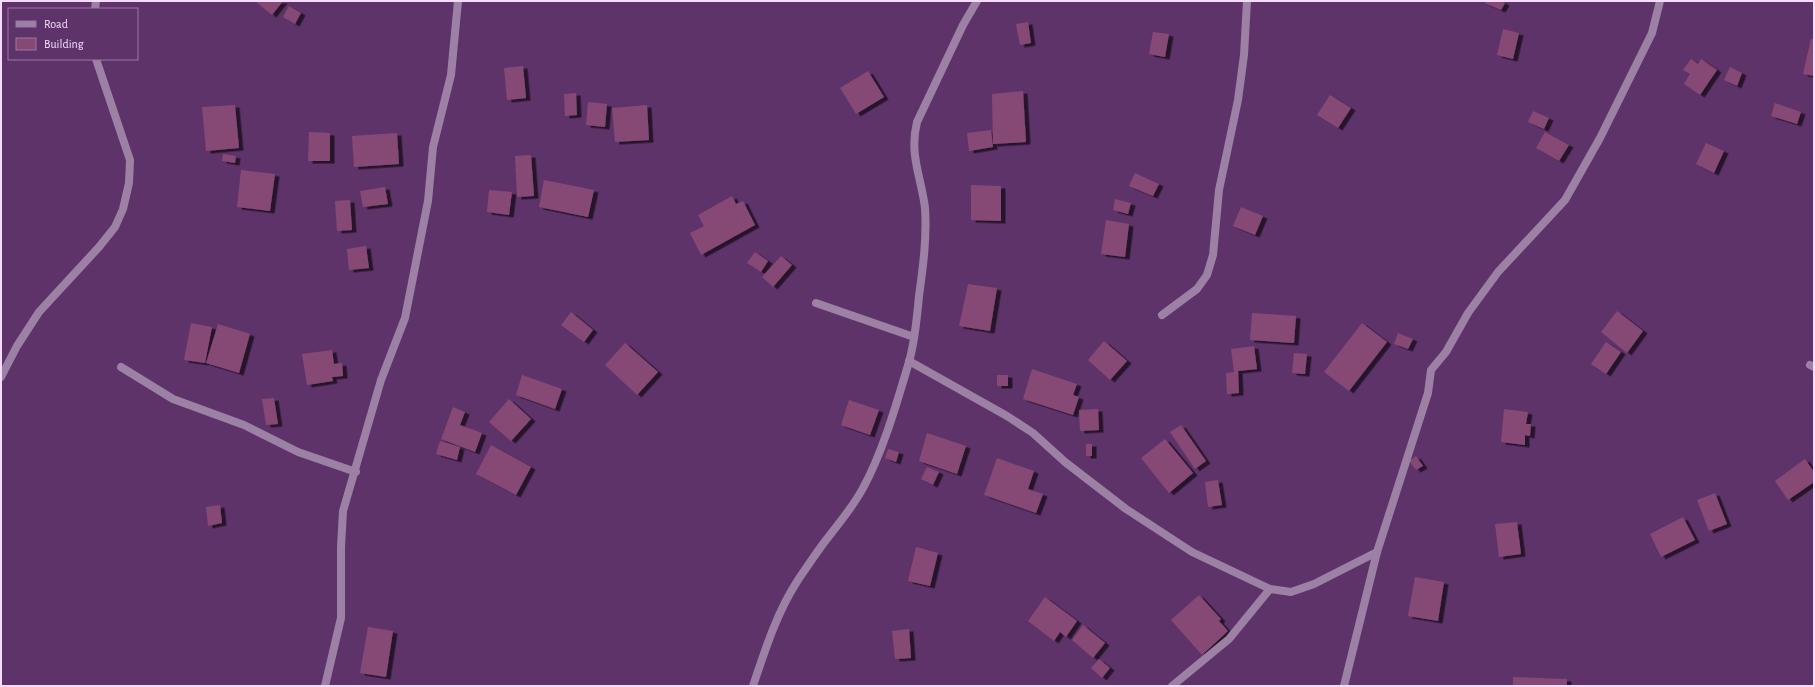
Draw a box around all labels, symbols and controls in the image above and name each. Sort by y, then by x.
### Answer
legend [8,8,138,60]
text: Road [44,18,68,30]
text: Building [44,38,84,50]

